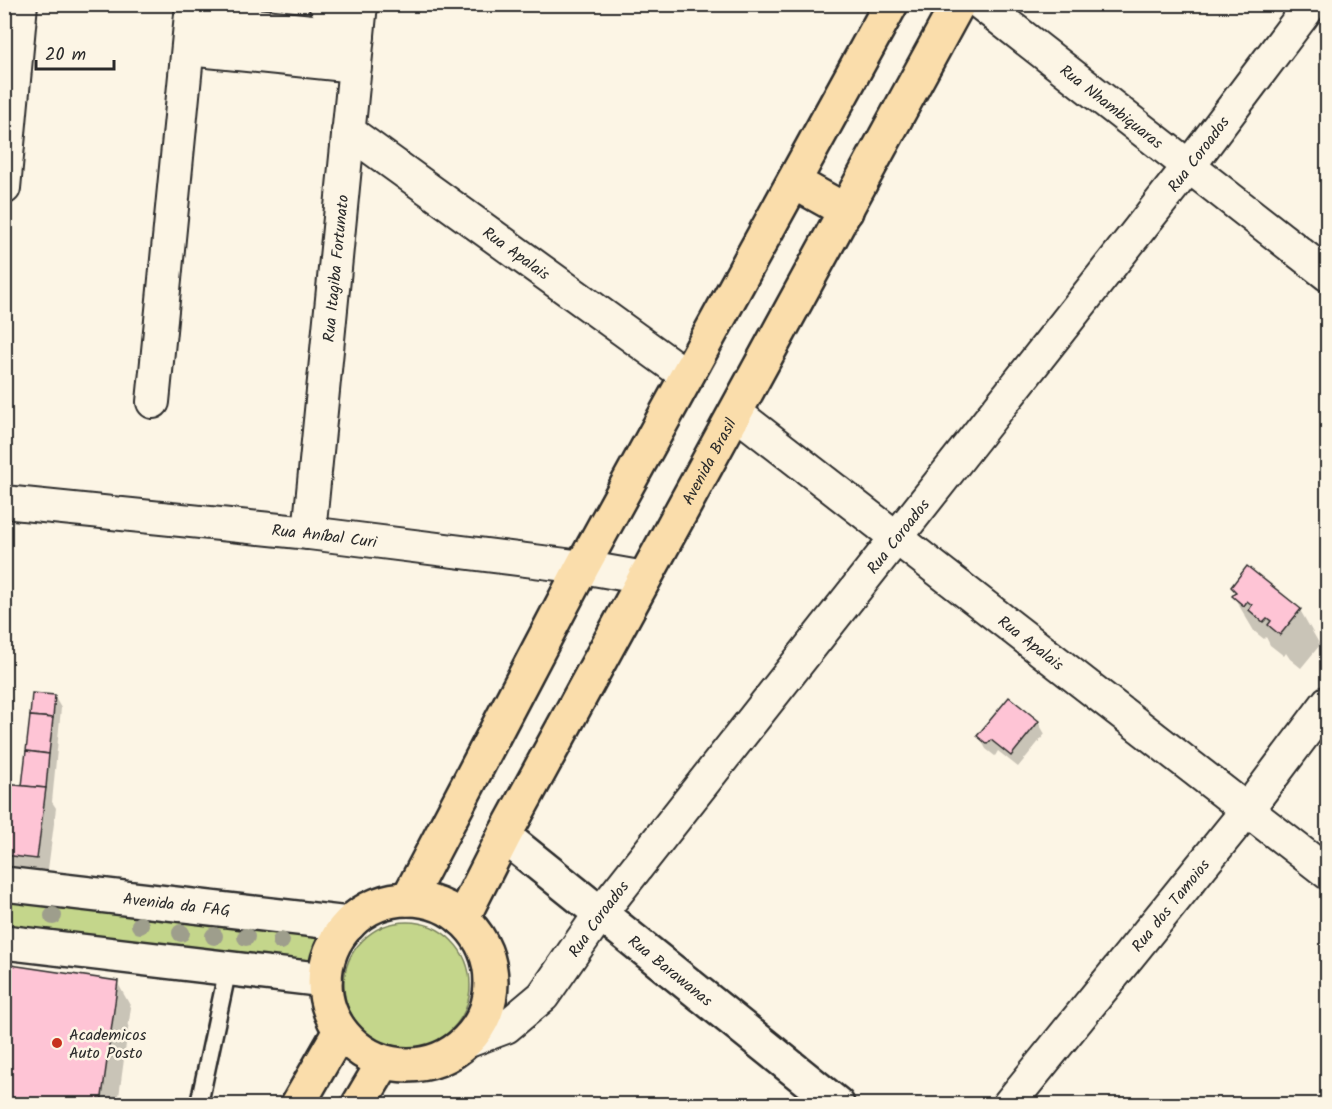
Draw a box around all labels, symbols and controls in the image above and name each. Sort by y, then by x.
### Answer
scale bar [36,33,114,71]
text: 20 m [45,41,86,70]
street label: Rua Nhambiquaras [1054,59,1168,156]
street label: Rua Coroados [1162,111,1236,198]
street label: Rua Itagiba Fortunato [317,194,356,343]
street label: Rua Apalais [477,221,555,287]
street label: Avenida Brasil [676,414,744,510]
street label: Rua Coroados [861,494,937,580]
street label: Rua Aníbal Curi [270,518,379,555]
street label: Rua Apalais [992,610,1069,678]
street label: Rua dos Tamoios [1126,854,1217,958]
street label: Rua Coroados [563,876,636,963]
street label: Avenida da FAG [122,887,232,924]
street label: Rua Barawanas [622,929,718,1013]
place label: Academicos Auto Posto [69,1023,146,1066]
marker: Academicos Auto Posto [50,1036,64,1050]

